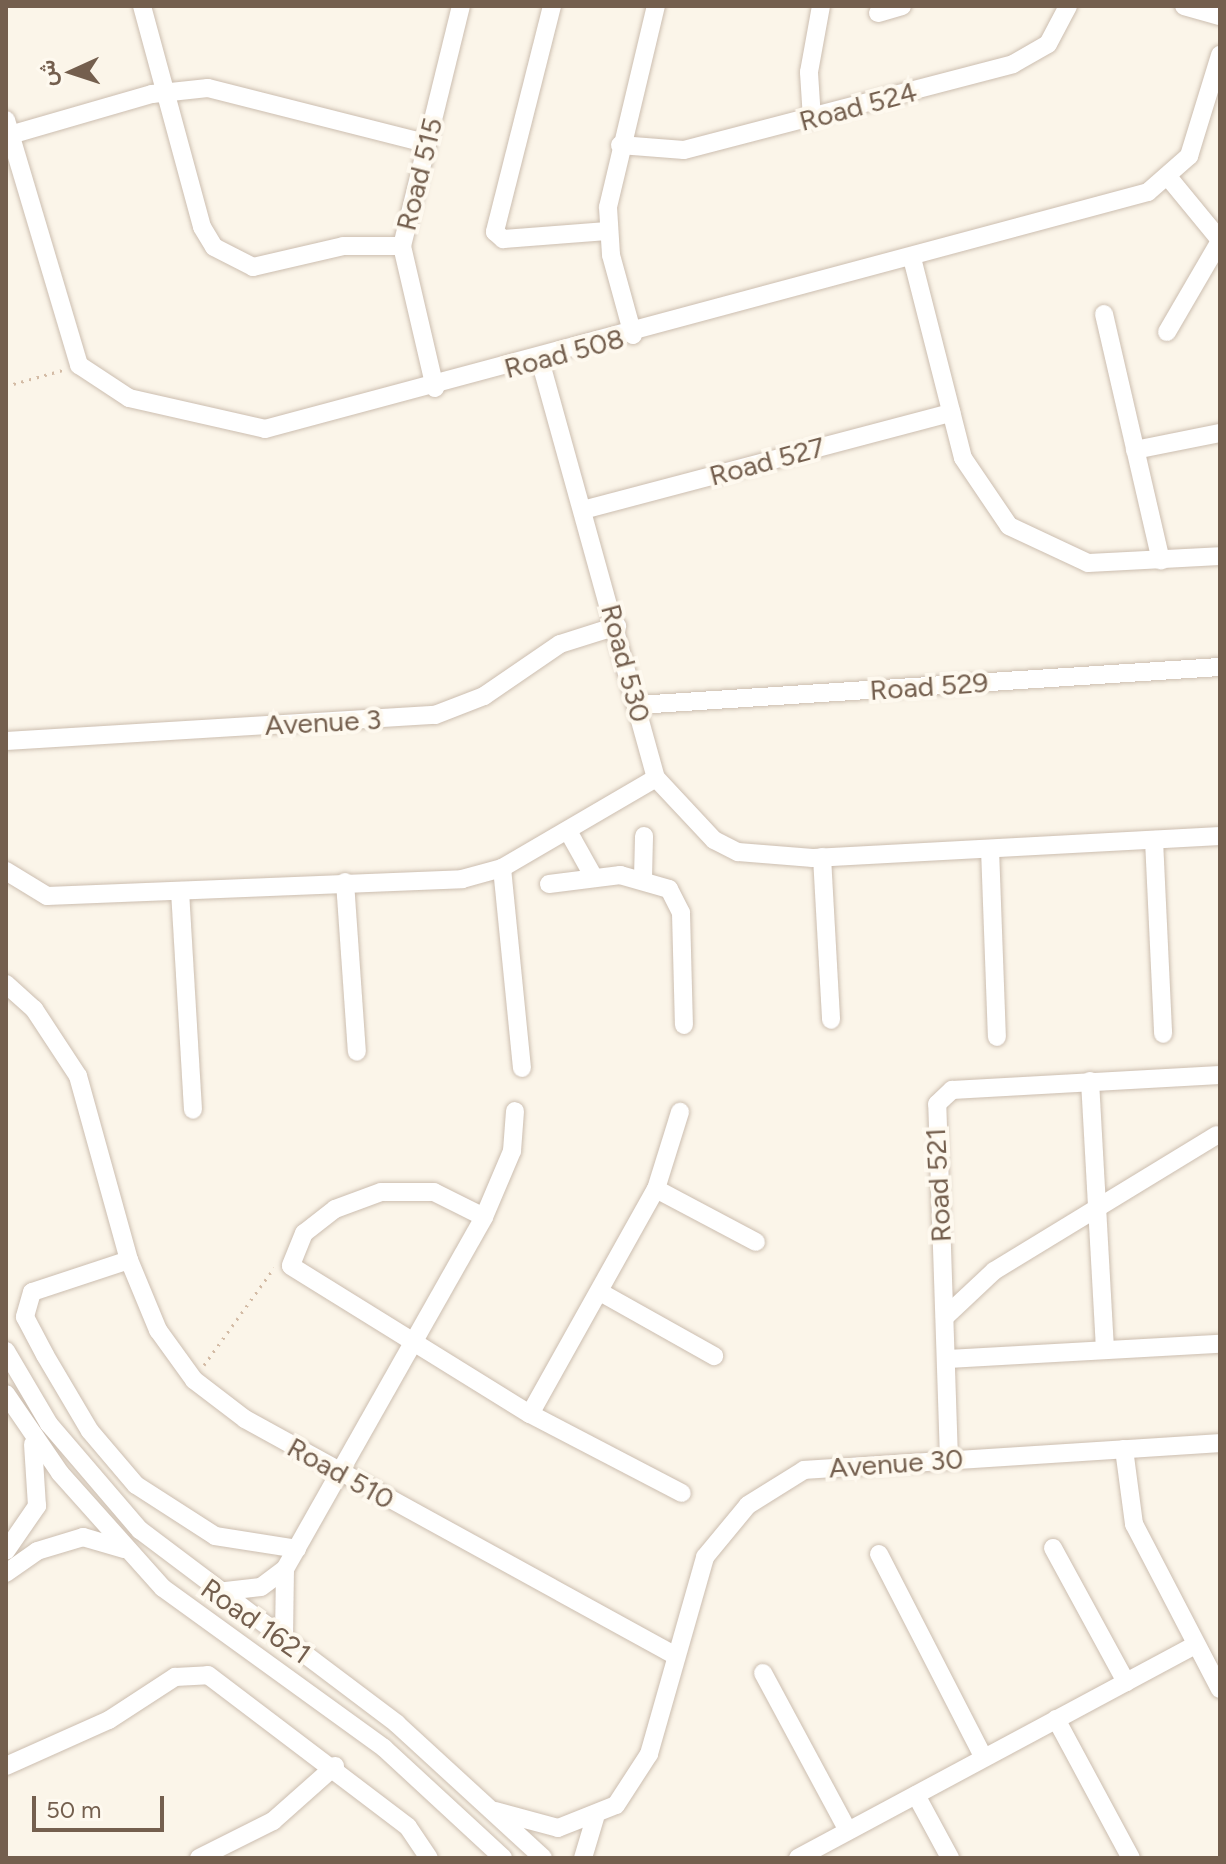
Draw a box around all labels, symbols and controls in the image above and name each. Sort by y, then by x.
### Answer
north arrow [32,32,112,112]
text: ش [33,59,62,87]
street label: Road 524 [795,74,921,138]
street label: Road 515 [389,114,449,234]
street label: Road 508 [500,321,628,385]
street label: Road 527 [706,429,828,493]
street label: Road 530 [594,600,658,726]
street label: Road 529 [868,665,990,707]
street label: Avenue 3 [264,702,382,742]
street label: Road 521 [918,1127,958,1243]
street label: Road 510 [282,1430,400,1516]
street label: Avenue 30 [828,1442,964,1484]
street label: Road 1621 [195,1571,317,1671]
scale bar [36,1780,168,1830]
text: 50 m [46,1795,102,1824]

